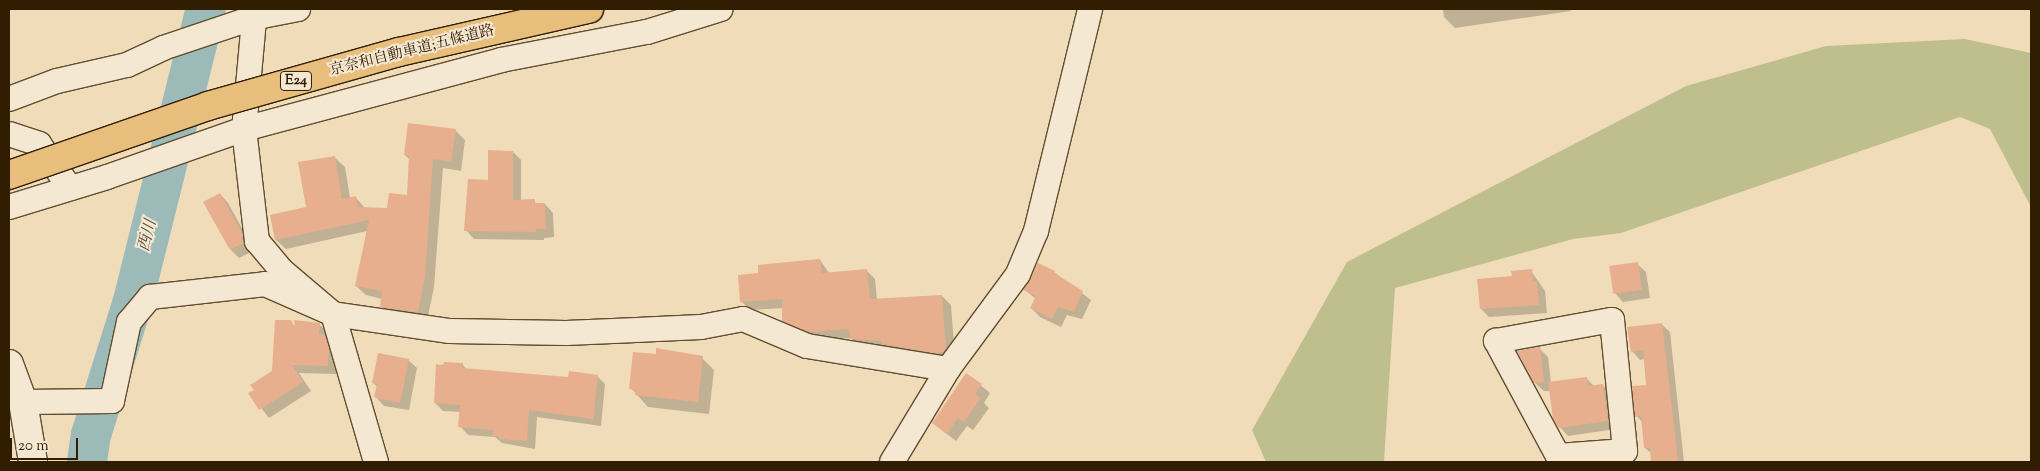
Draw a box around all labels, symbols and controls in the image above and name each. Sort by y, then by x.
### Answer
street label: 京奈和自動車道;五條道路 [328,22,496,80]
road number: E24 [280,70,312,92]
water label: 西川 [136,218,162,254]
scale bar [12,428,80,460]
text: 20 m [18,436,49,457]

